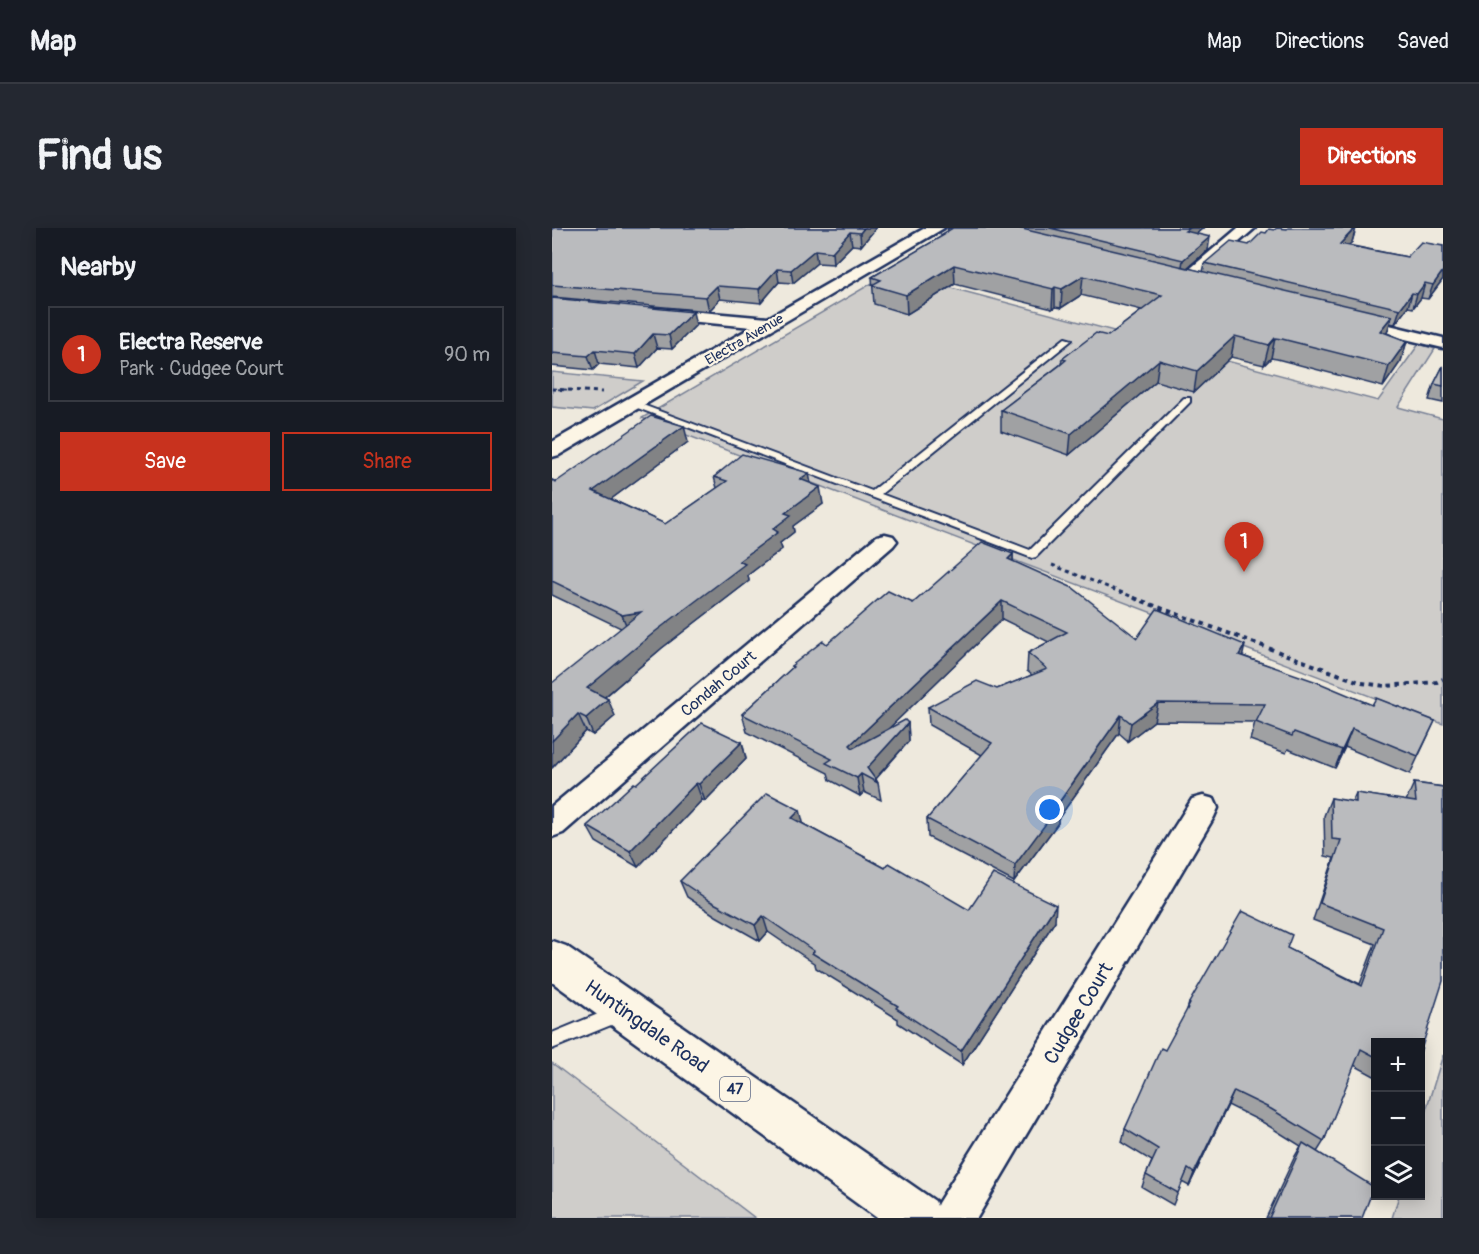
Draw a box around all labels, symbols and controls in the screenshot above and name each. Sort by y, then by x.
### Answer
text: Map [30,24,76,59]
text: Map [1207,28,1242,55]
text: Directions [1275,28,1364,55]
text: Saved [1397,28,1449,55]
button: Directions [1300,128,1443,185]
text: Find us [36,130,162,182]
text: Nearby [60,251,136,283]
street label: Electra Avenue [702,310,787,369]
text: Electra Reserve [119,328,262,356]
text: 1 [78,342,85,367]
text: 90 m [444,342,490,367]
text: Park · Cudgee Court [119,356,284,381]
button: Save [60,432,270,491]
button: Share [282,432,492,491]
pin: 1 [1224,522,1264,572]
street label: Condah Court [677,646,761,721]
your location [1035,795,1064,824]
street label: Cudgee Court [1038,957,1119,1069]
street label: Huntingdale Road [580,974,714,1079]
map controls [1371,1038,1425,1200]
button: + [1371,1038,1425,1092]
road number: 47 [720,1077,750,1101]
button: − [1371,1092,1425,1146]
button: layers [1371,1146,1425,1200]

